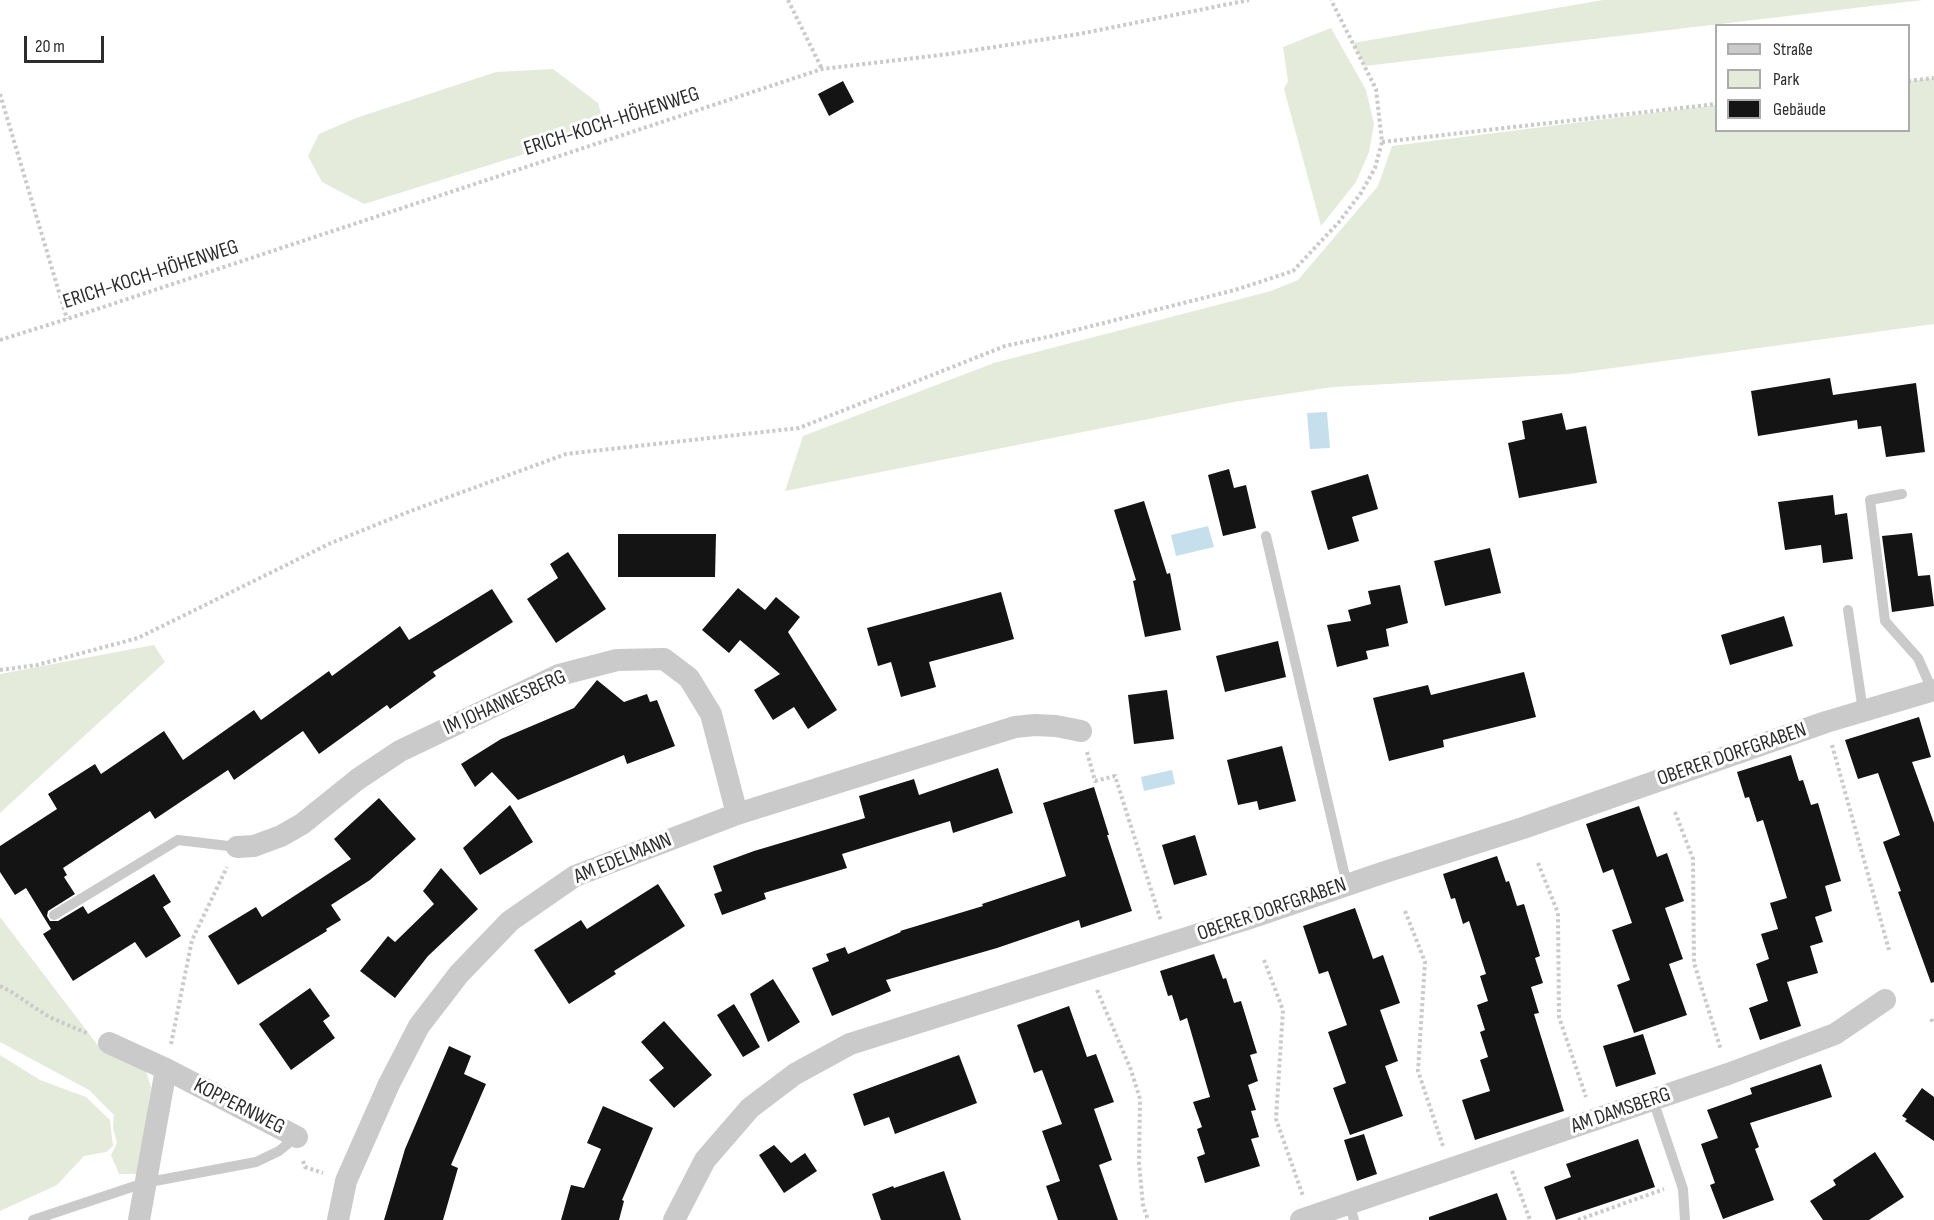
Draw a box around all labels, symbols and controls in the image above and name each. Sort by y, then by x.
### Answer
scale bar [27,24,106,62]
legend [1715,24,1910,132]
text: 20 m [35,36,65,57]
text: Straße [1773,39,1813,60]
text: Park [1773,69,1799,90]
street label: ERICH-KOCH-HÖHENWEG [521,82,703,162]
text: Gebäude [1773,99,1826,120]
street label: ERICH-KOCH-HÖHENWEG [60,235,242,315]
street label: IM JOHANNESBERG [440,665,570,741]
street label: OBERER DORFGRABEN [1654,718,1810,792]
street label: AM EDELMANN [570,828,676,890]
street label: OBERER DORFGRABEN [1194,873,1350,947]
street label: KOPPERNWEG [189,1073,289,1141]
street label: AM DAMSBERG [1568,1082,1674,1140]

